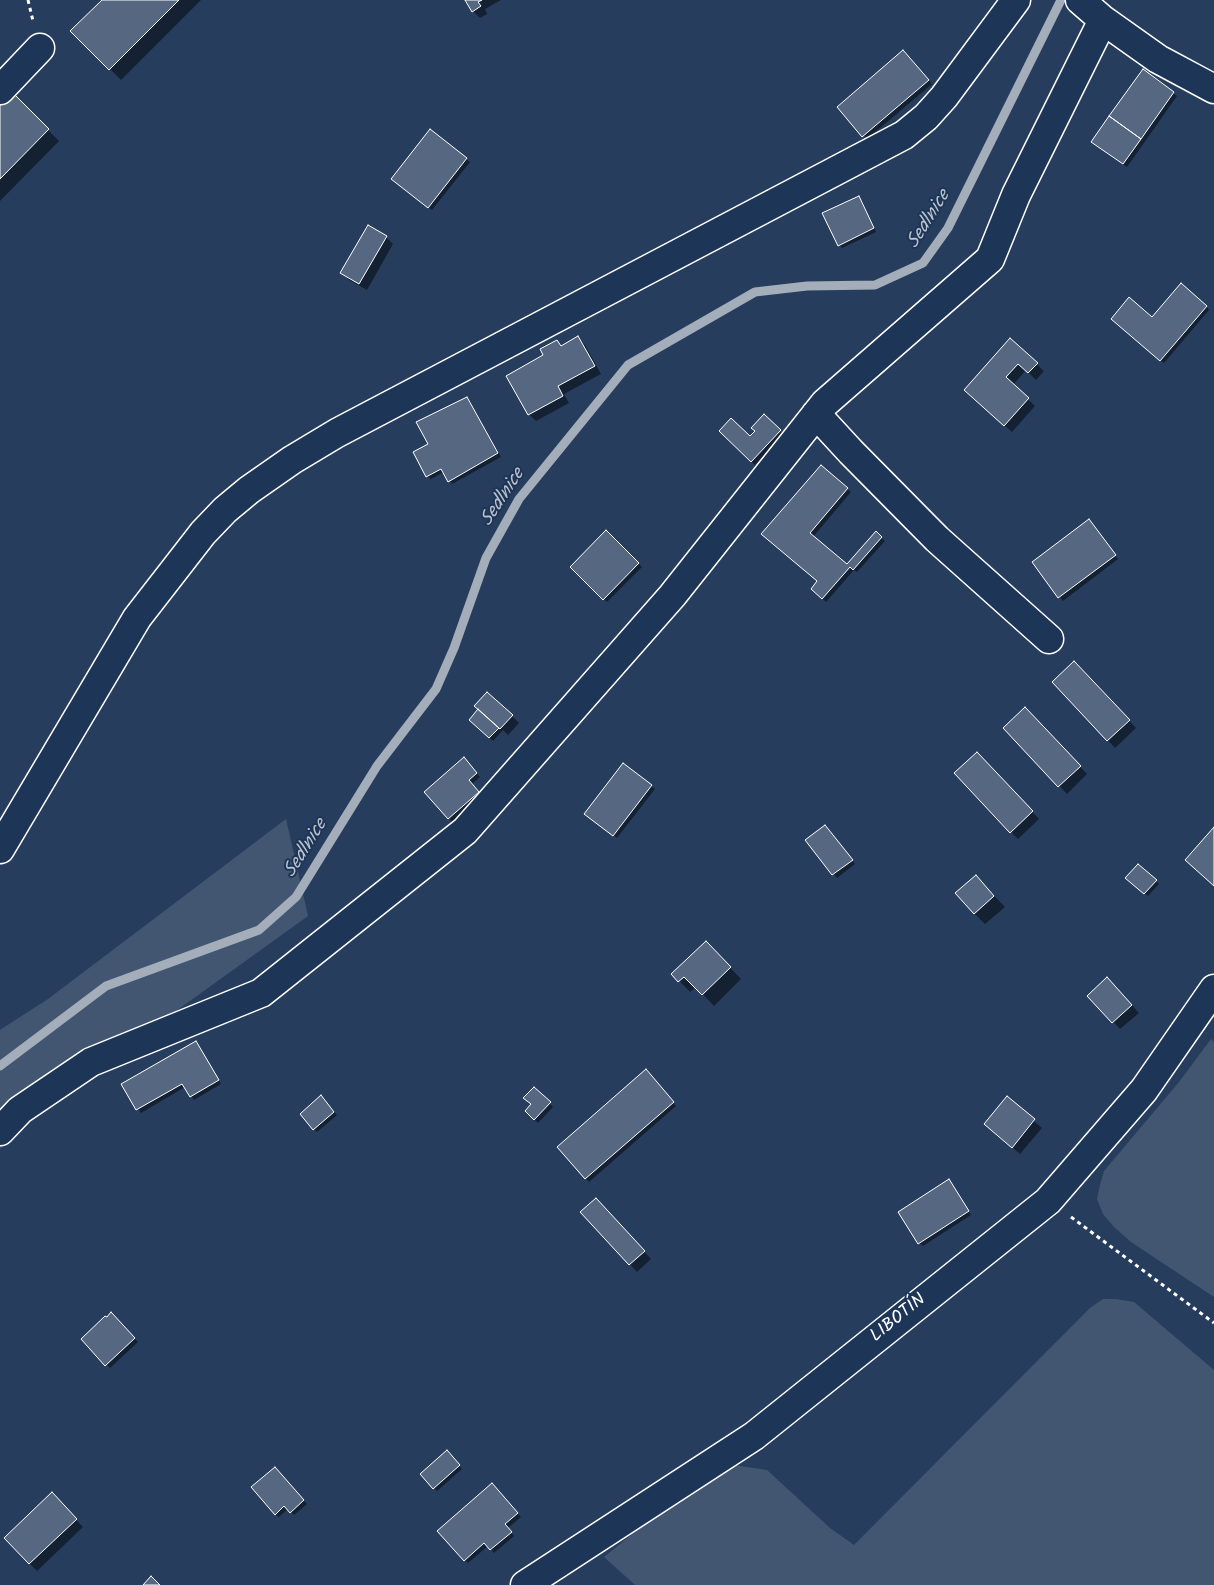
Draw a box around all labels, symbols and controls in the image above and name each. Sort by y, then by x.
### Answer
water label: Sedlnice [903,187,957,253]
water label: Sedlnice [477,465,531,531]
water label: Sedlnice [280,816,334,882]
street label: LIBOTÍN [867,1290,931,1348]

